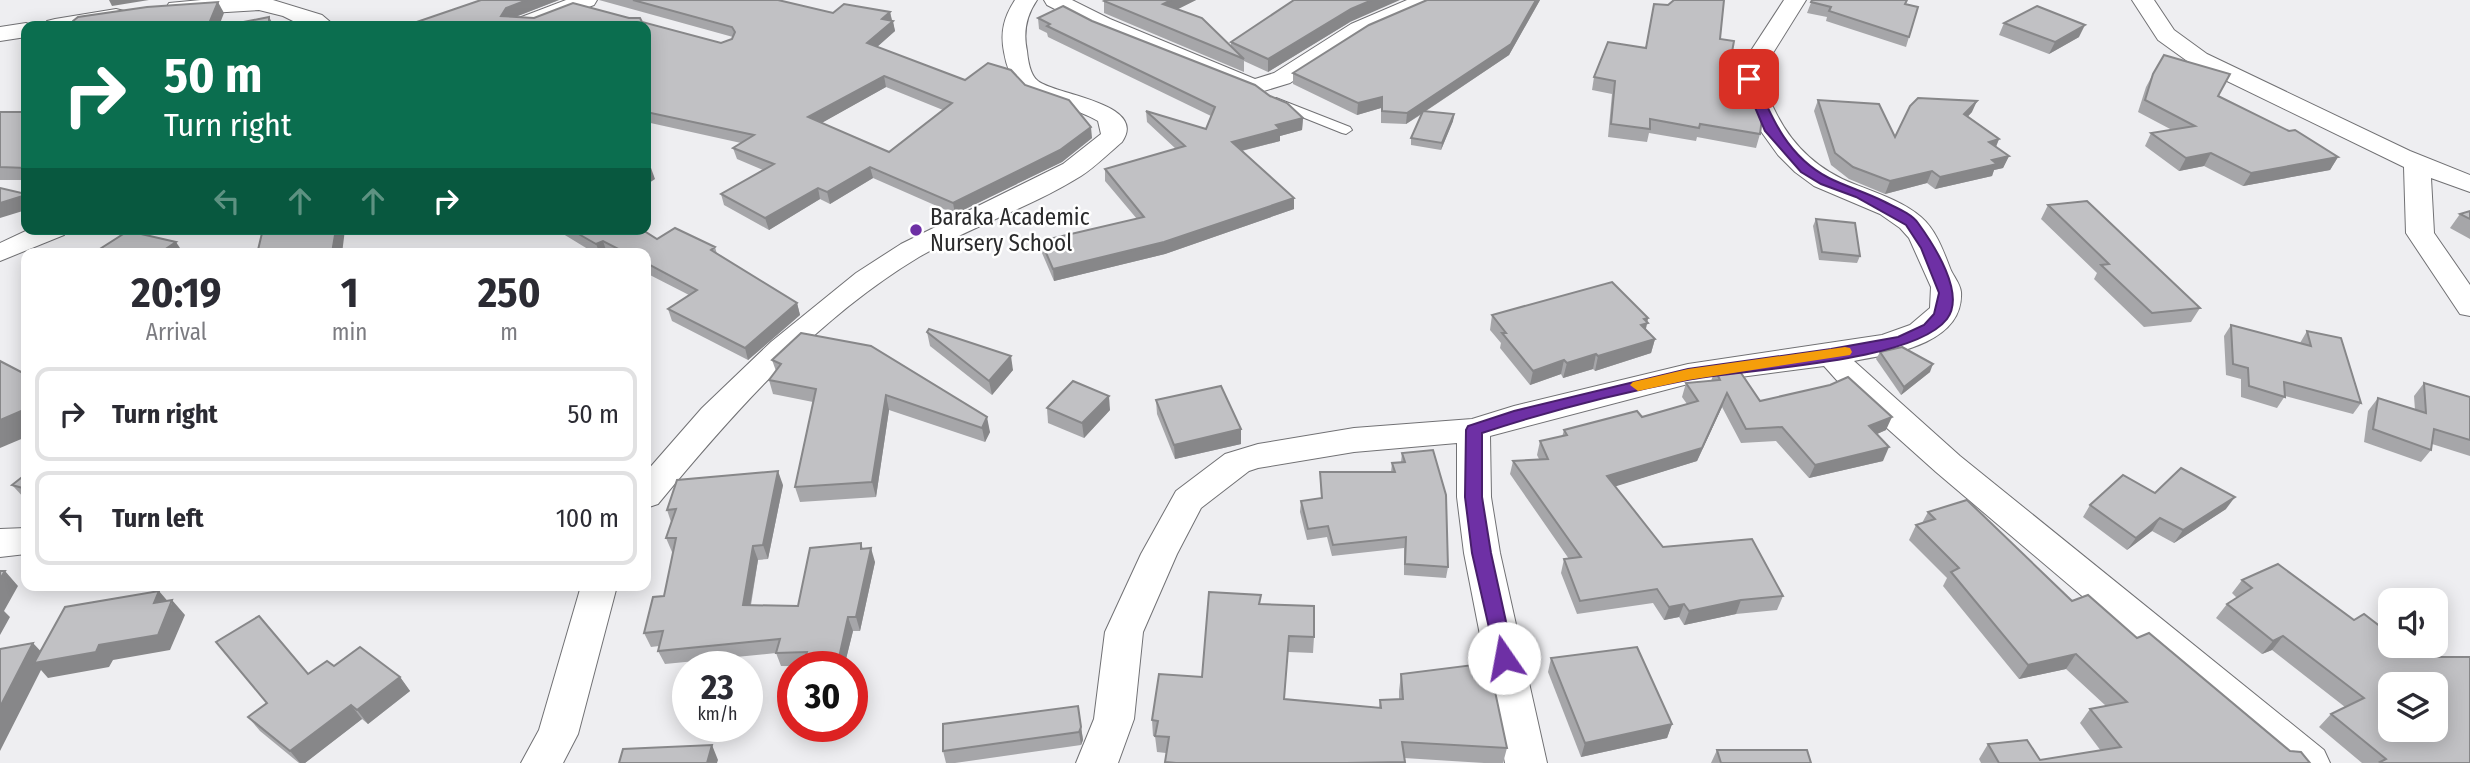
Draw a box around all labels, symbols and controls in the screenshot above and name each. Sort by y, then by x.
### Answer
text: 50 m [164,46,262,105]
icon: right [49,49,140,140]
pin [1719,49,1779,109]
icon: arrive [1730,60,1768,98]
text: Turn right [164,106,291,144]
icon: left [208,182,246,220]
icon: ahead [281,182,319,220]
icon: ahead [354,182,392,220]
icon: right [427,182,465,220]
place label: Baraka Academic Nursery School [930,203,1090,257]
marker: Baraka Academic Nursery School [908,222,924,238]
text: 20:19 [131,268,221,318]
text: 1 [341,268,358,318]
text: 250 [478,268,541,318]
text: Arrival [146,318,207,346]
text: min [332,318,367,346]
text: m [500,318,518,346]
icon: right [53,395,91,433]
text: Turn right [112,399,218,430]
text: 50 m [567,399,619,430]
icon: left [53,499,91,537]
text: Turn left [112,503,204,534]
text: 100 m [556,503,619,534]
map controls [2378,588,2448,742]
button: sound [2378,588,2448,658]
position arrow [1467,621,1541,695]
speed limit sign: 30 [777,651,868,742]
text: 23 [701,666,734,708]
button: layers [2378,672,2448,742]
text: km/h [697,703,738,725]

